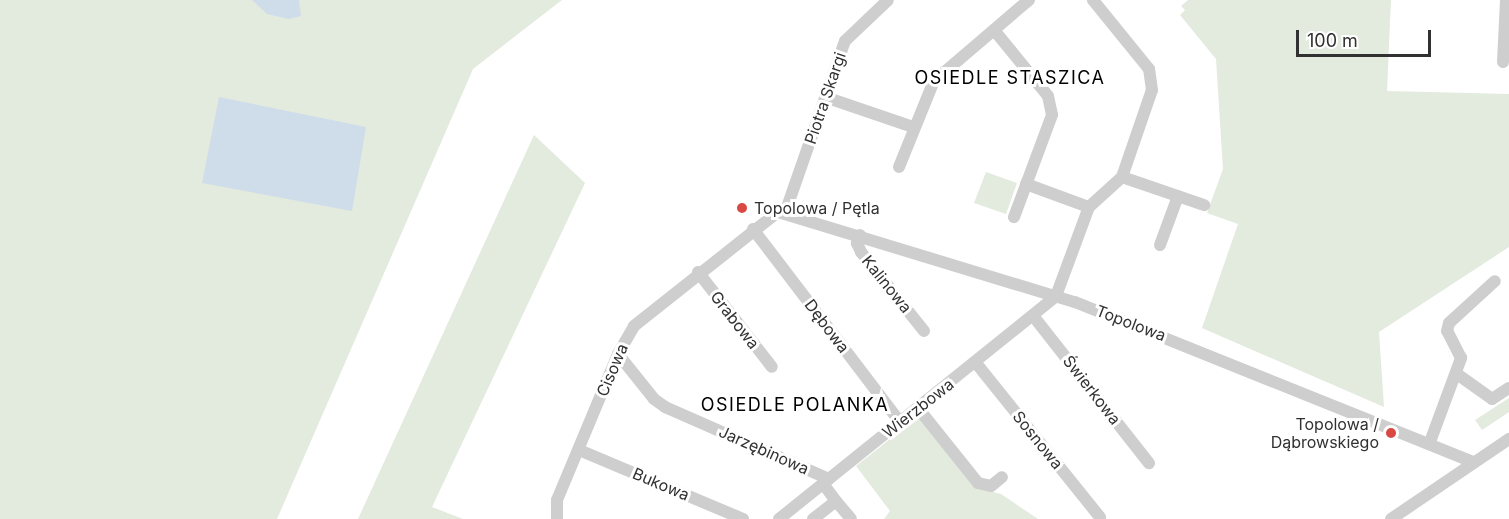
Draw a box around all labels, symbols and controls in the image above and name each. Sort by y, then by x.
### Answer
scale bar [1299,18,1434,56]
text: 100 m [1307,30,1358,51]
street label: Piotra Skargi [800,50,850,146]
district label: OSIEDLE STASZICA [915,67,1105,89]
place label: Topolowa / Pętla [754,198,880,218]
marker: Topolowa / Pętla [735,201,749,215]
street label: Kalinowa [858,251,916,317]
street label: Grabowa [706,287,764,353]
street label: Dębowa [801,295,853,357]
street label: Topolowa [1093,301,1169,345]
street label: Cisowa [592,341,632,399]
street label: Świerkowa [1059,352,1125,428]
street label: Wierzbowa [879,374,957,442]
district label: OSIEDLE POLANKA [701,394,889,416]
street label: Sosnowa [1009,407,1067,473]
place label: Topolowa / Dąbrowskiego [1271,414,1379,452]
street label: Jarzębinowa [716,422,812,478]
marker: Topolowa / Dąbrowskiego [1384,426,1398,440]
street label: Bukowa [630,463,692,505]

